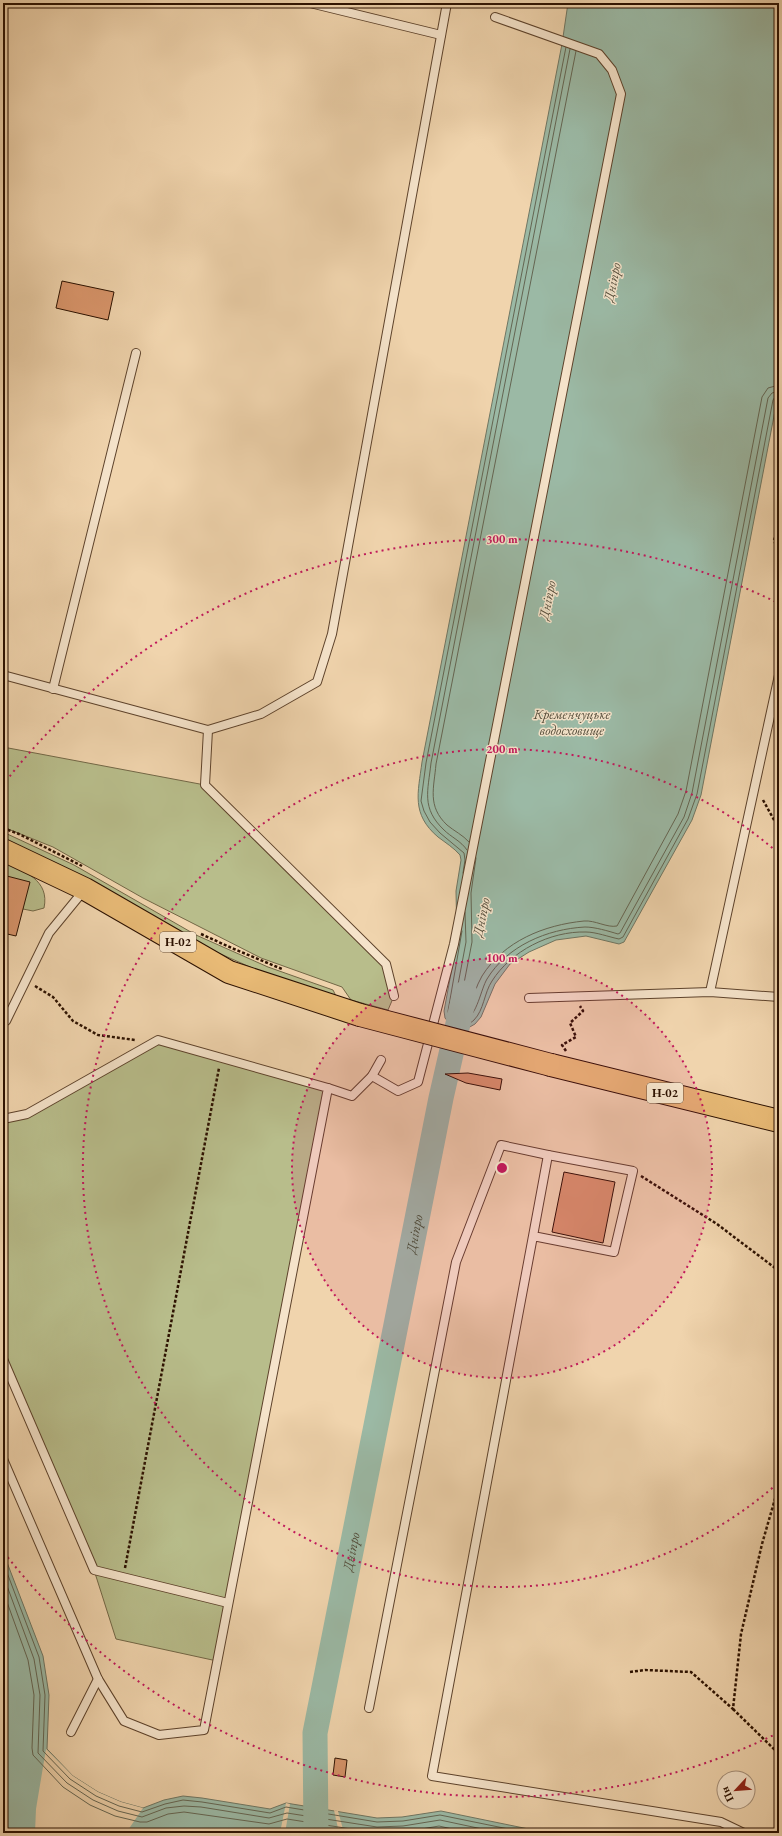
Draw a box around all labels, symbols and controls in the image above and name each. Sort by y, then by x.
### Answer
water label: Дніпро [599,260,625,304]
text: 300 m [486,531,518,547]
water label: Дніпро [534,578,560,622]
water label: Кременчуцьке водосховище [533,705,611,739]
text: 200 m [486,741,518,757]
water label: Дніпро [468,895,494,939]
road number: Н-02 [160,932,196,952]
text: 100 m [486,950,518,966]
road number: Н-02 [647,1083,683,1103]
centre of rings [495,1161,509,1175]
water label: Дніпро [401,1212,427,1256]
water label: Дніпро [338,1530,364,1574]
north arrow [716,1770,756,1810]
text: Пн [717,1784,737,1804]

